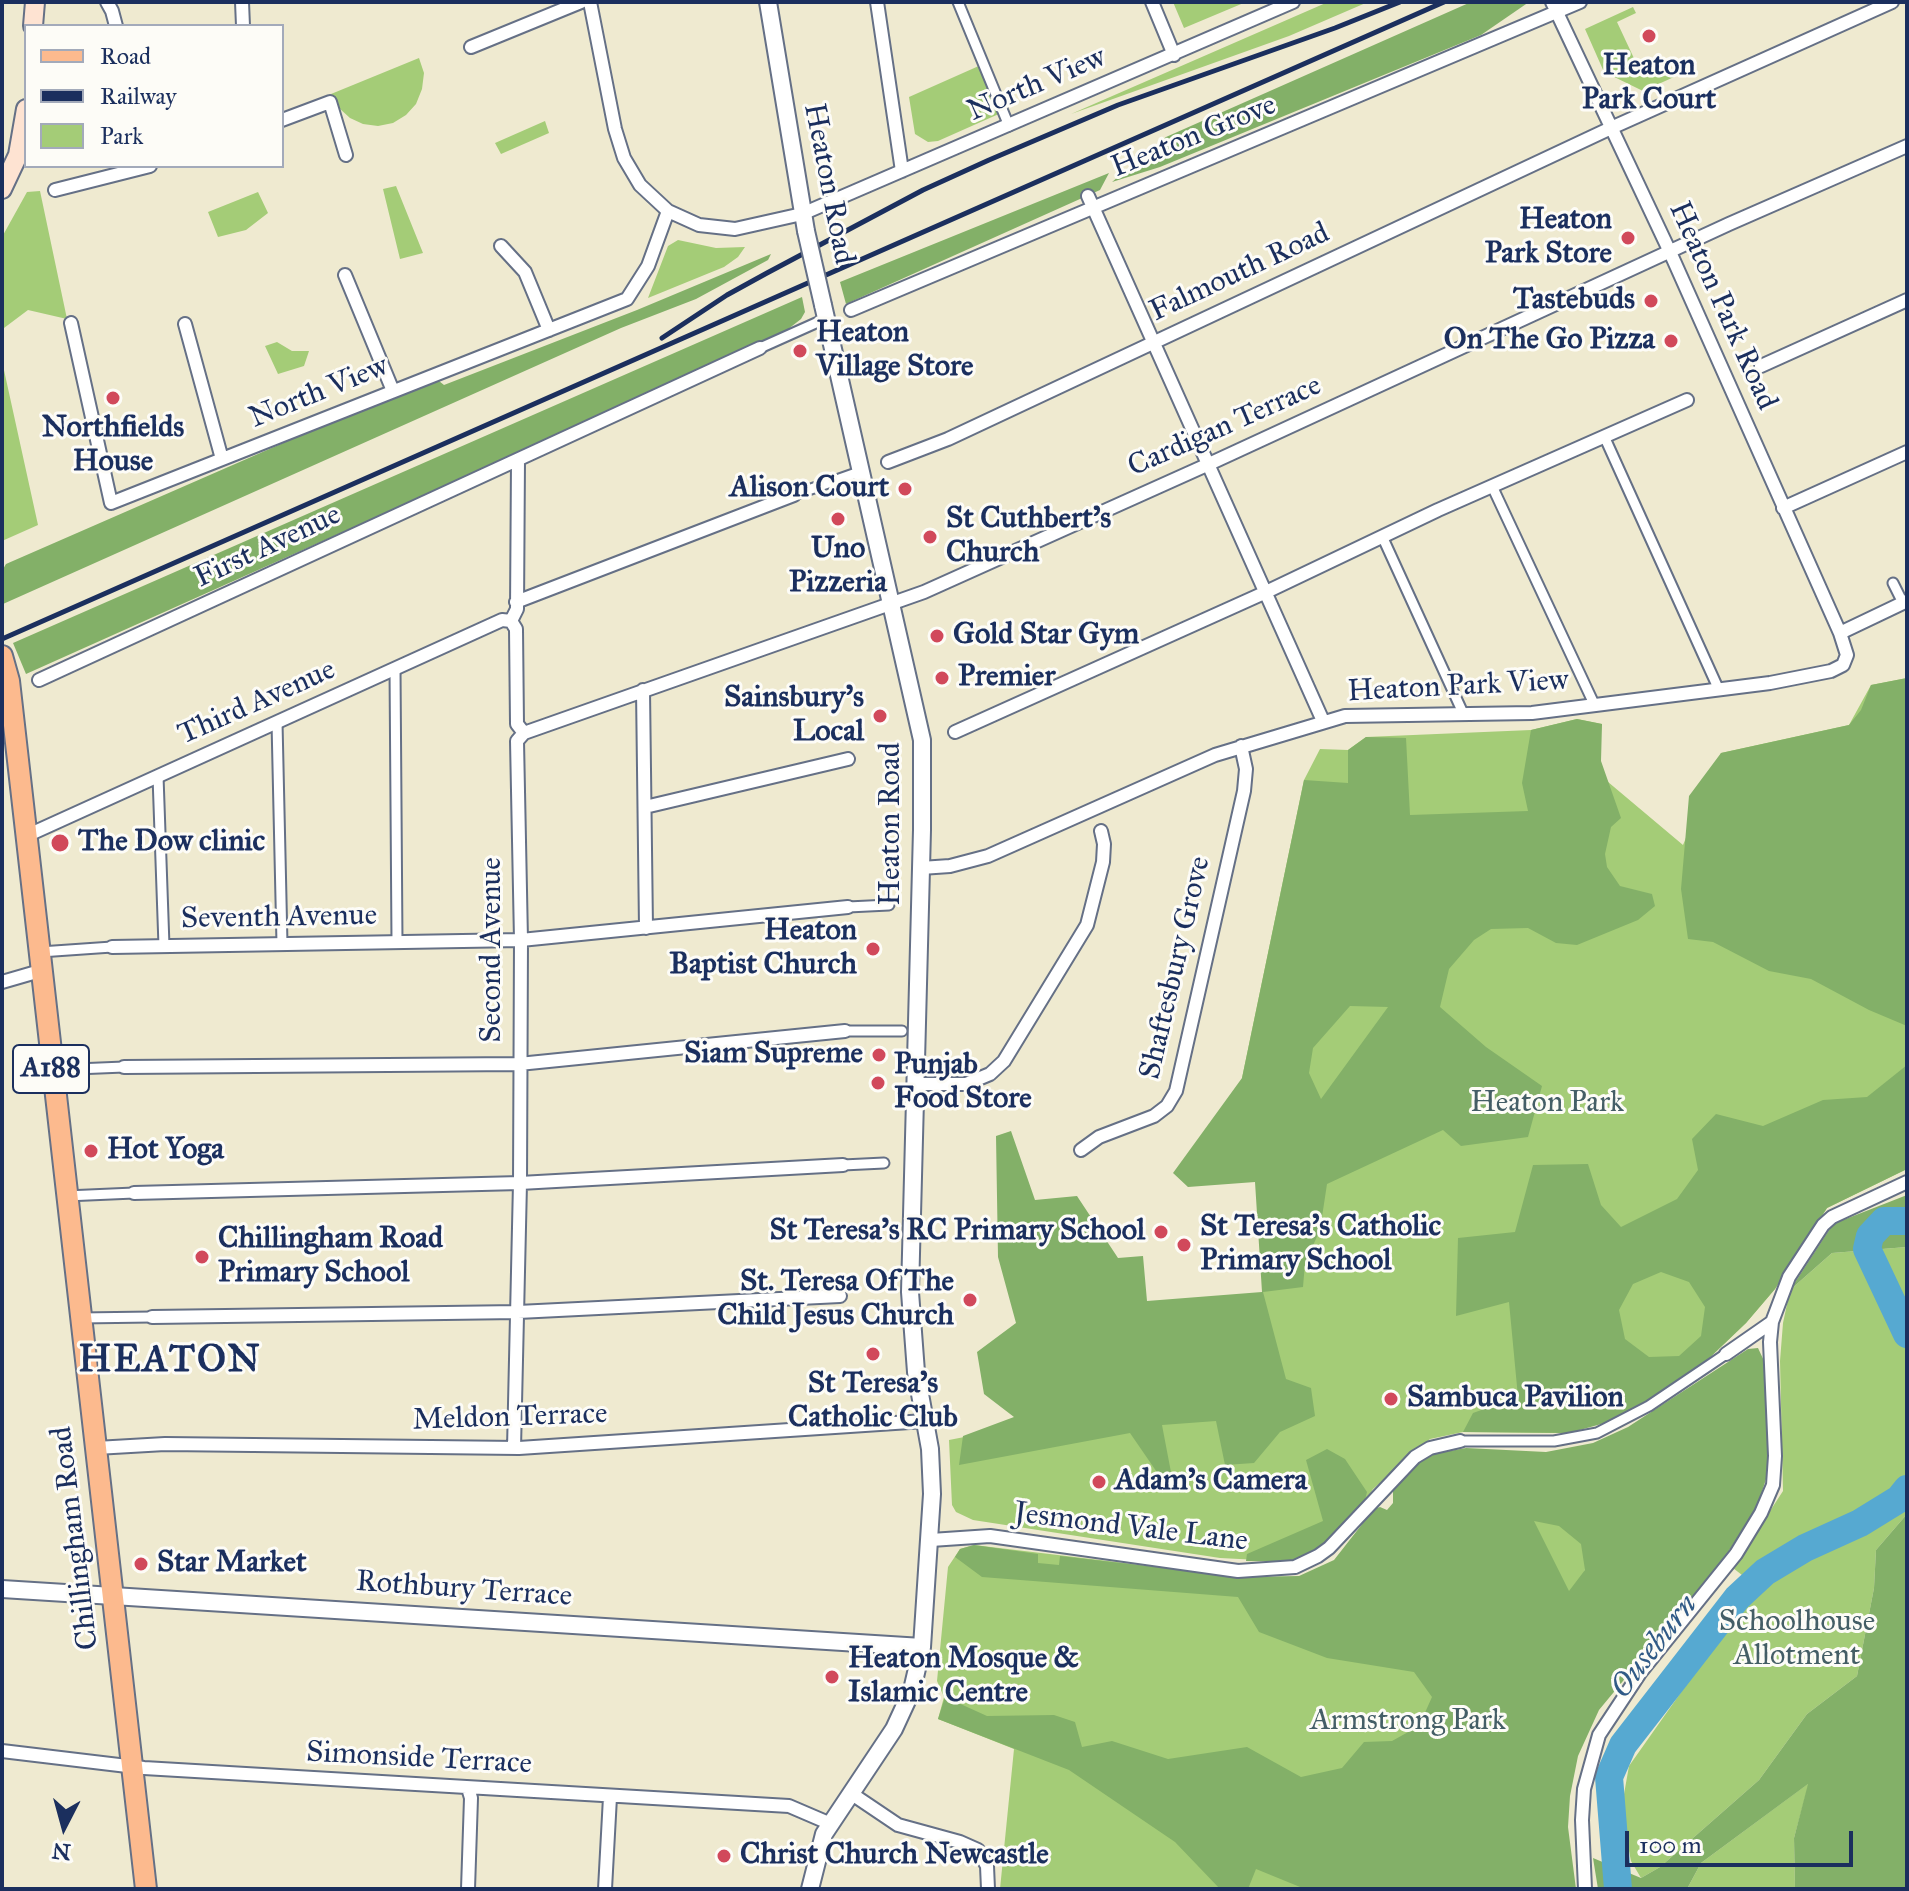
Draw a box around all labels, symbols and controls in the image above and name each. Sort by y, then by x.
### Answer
legend [24,24,284,168]
marker: Heaton Park Court [1640,27,1658,45]
street label: North View [963,40,1111,130]
text: Road [100,41,151,71]
place label: Heaton Park Court [1582,49,1716,120]
text: Railway [100,81,177,111]
street label: Heaton Grove [1107,88,1281,186]
street label: Heaton Road [795,100,861,268]
text: Park [100,121,143,151]
street label: Heaton Park Road [1660,196,1784,416]
place label: Heaton Park Store [1485,203,1612,274]
street label: Falmouth Road [1145,216,1335,330]
marker: Heaton Park Store [1619,229,1637,247]
place label: Tastebuds [1513,283,1635,319]
marker: Tastebuds [1642,292,1660,310]
place label: Heaton Village Store [816,316,974,386]
place label: On The Go Pizza [1444,323,1655,359]
marker: On The Go Pizza [1662,332,1680,350]
marker: Heaton Village Store [791,342,809,360]
street label: North View [244,349,394,437]
street label: Cardigan Terrace [1123,368,1327,486]
marker: Northfields House [104,389,122,407]
place label: Northfields House [42,411,184,482]
place label: Alison Court [730,471,889,507]
marker: Alison Court [896,480,914,498]
street label: First Avenue [189,497,347,597]
place label: St Cuthbert's Church [946,502,1111,572]
marker: Uno Pizzeria [829,510,847,528]
marker: St Cuthbert's Church [921,528,939,546]
place label: Uno Pizzeria [789,532,887,602]
place label: Gold Star Gym [953,618,1139,654]
marker: Gold Star Gym [928,627,946,645]
street label: Third Avenue [173,652,341,754]
place label: Premier [958,660,1056,696]
street label: Heaton Park View [1347,663,1569,711]
marker: Premier [933,669,951,687]
place label: Sainsbury's Local [724,681,864,752]
marker: Sainsbury's Local [871,707,889,725]
street label: Heaton Road [874,742,910,906]
place label: The Dow clinic [78,825,265,861]
marker: The Dow clinic [49,832,71,854]
street label: Shaftesbury Grove [1133,853,1219,1083]
street label: Second Avenue [475,857,511,1043]
street label: Seventh Avenue [181,898,377,938]
place label: Heaton Baptist Church [669,914,857,984]
marker: Heaton Baptist Church [864,940,882,958]
place label: Siam Supreme [684,1037,863,1073]
road number: A188 [13,1045,89,1093]
marker: Siam Supreme [870,1046,888,1064]
place label: Punjab Food Store [894,1048,1032,1118]
marker: Punjab Food Store [869,1074,887,1092]
park label: Heaton Park [1470,1086,1624,1122]
place label: Hot Yoga [107,1133,224,1169]
marker: Hot Yoga [82,1142,100,1160]
place label: St Teresa's Catholic Primary School [1200,1210,1441,1280]
place label: St Teresa's RC Primary School [770,1214,1145,1250]
place label: Chillingham Road Primary School [218,1222,443,1292]
marker: St Teresa's RC Primary School [1152,1223,1170,1241]
marker: St Teresa's Catholic Primary School [1175,1236,1193,1254]
marker: Chillingham Road Primary School [193,1248,211,1266]
place label: St. Teresa Of The Child Jesus Church [717,1265,954,1336]
marker: St. Teresa Of The Child Jesus Church [961,1291,979,1309]
district label: HEATON [78,1339,262,1385]
marker: St Teresa's Catholic Club [864,1345,882,1363]
place label: St Teresa's Catholic Club [788,1367,958,1438]
place label: Sambuca Pavilion [1407,1381,1624,1417]
marker: Sambuca Pavilion [1382,1390,1400,1408]
street label: Meldon Terrace [412,1397,608,1439]
street label: Chillingham Road [44,1424,108,1652]
place label: Adam's Camera [1115,1464,1307,1500]
marker: Adam's Camera [1090,1473,1108,1491]
street label: Jesmond Vale Lane [1012,1496,1250,1560]
place label: Star Market [157,1546,307,1582]
marker: Star Market [132,1555,150,1573]
street label: Rothbury Terrace [355,1564,573,1616]
water label: Ouseburn [1603,1588,1707,1706]
park label: Schoolhouse Allotment [1719,1605,1875,1676]
place label: Heaton Mosque & Islamic Centre [848,1642,1079,1712]
marker: Heaton Mosque & Islamic Centre [823,1668,841,1686]
park label: Armstrong Park [1310,1704,1506,1740]
street label: Simonside Terrace [305,1735,533,1783]
north arrow [24,1787,104,1867]
scale bar [1629,1815,1857,1865]
text: 100 m [1639,1830,1702,1860]
text: N [51,1837,72,1866]
place label: Christ Church Newcastle [740,1838,1049,1874]
marker: Christ Church Newcastle [715,1847,733,1865]

